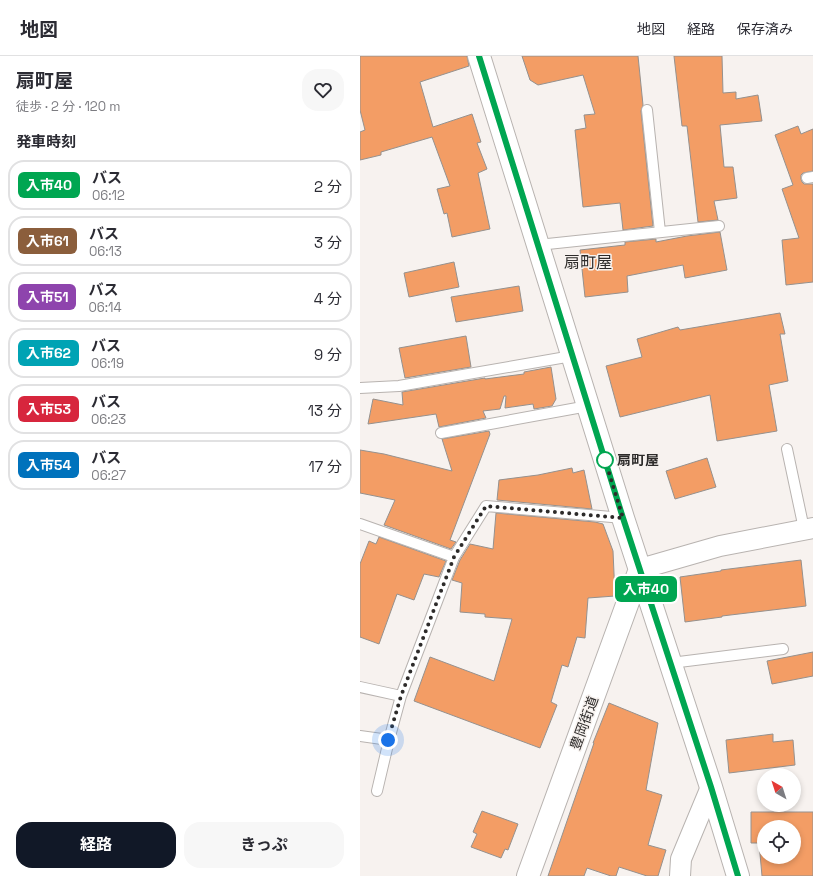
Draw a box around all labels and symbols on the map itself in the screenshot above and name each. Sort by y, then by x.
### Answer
district label: 扇町屋 [564,252,612,273]
marker: 扇町屋 [596,451,614,469]
place label: 扇町屋 [617,451,659,469]
line badge: 入市40 [618,576,674,602]
street label: 豊岡街道 [566,694,602,752]
your location [378,730,398,750]
north arrow [757,768,801,812]

